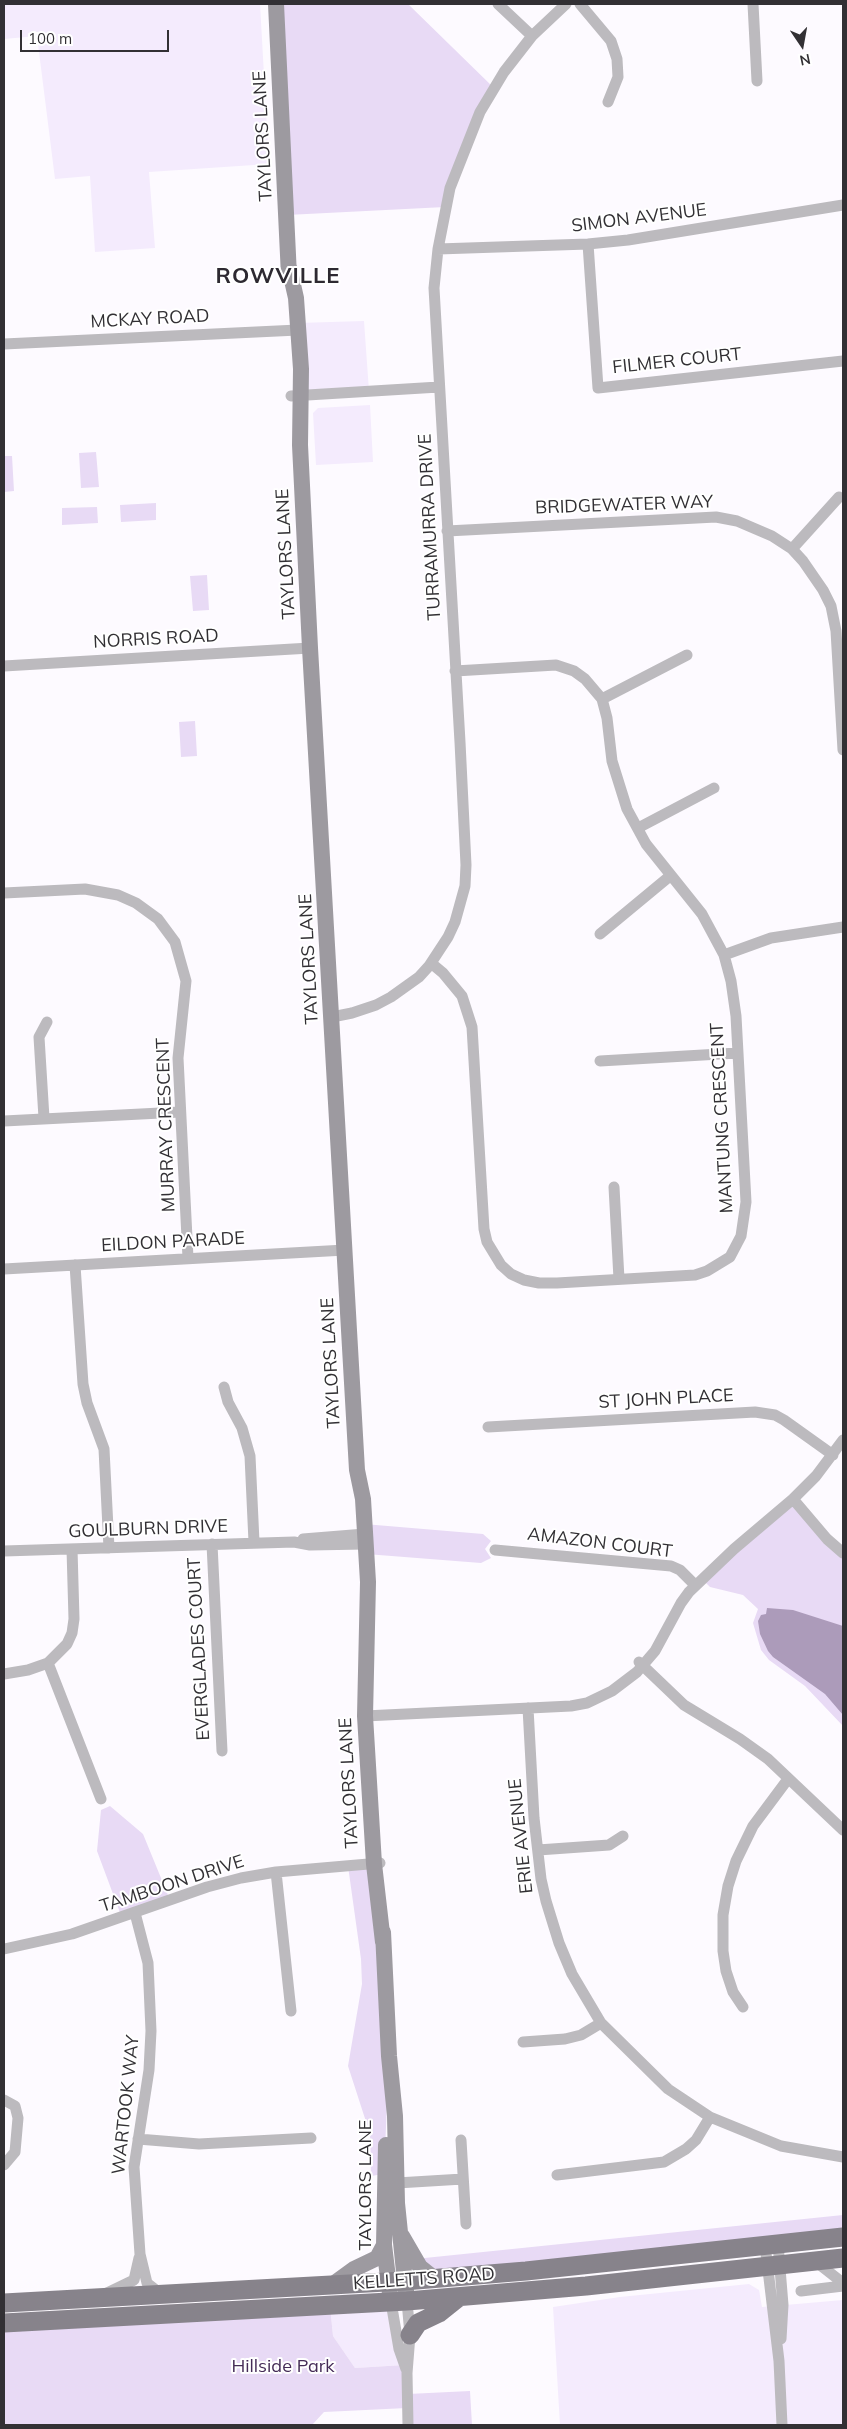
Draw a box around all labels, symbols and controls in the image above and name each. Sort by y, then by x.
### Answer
scale bar [22,20,171,52]
north arrow [777,20,827,70]
text: 100 m [28,29,72,48]
text: N [798,50,812,70]
street label: TAYLORS LANE [249,70,277,202]
street label: SIMON AVENUE [570,199,708,237]
district label: ROWVILLE [215,263,341,289]
street label: MCKAY ROAD [90,305,210,333]
street label: FILMER COURT [611,343,743,379]
street label: TURRAMURRA DRIVE [414,433,446,621]
street label: TAYLORS LANE [272,488,300,620]
street label: BRIDGEWATER WAY [535,491,713,519]
street label: NORRIS ROAD [93,625,219,653]
street label: TAYLORS LANE [295,893,323,1025]
street label: MANTUNG CRESCENT [706,1022,738,1214]
street label: MURRAY CRESCENT [152,1037,180,1213]
street label: EILDON PARADE [101,1227,245,1257]
street label: TAYLORS LANE [317,1297,345,1429]
street label: ST JOHN PLACE [598,1385,734,1413]
street label: GOULBURN DRIVE [68,1515,228,1543]
street label: AMAZON COURT [526,1523,674,1563]
street label: EVERGLADES COURT [183,1557,215,1741]
street label: TAYLORS LANE [335,1717,363,1849]
street label: ERIE AVENUE [504,1777,538,1895]
street label: TAMBOON DRIVE [97,1851,247,1917]
street label: WARTOOK WAY [108,2034,144,2176]
street label: TAYLORS LANE [355,2120,377,2250]
street label: KELLETTS ROAD [352,2263,496,2295]
park label: Hillside Park [231,2356,335,2378]

